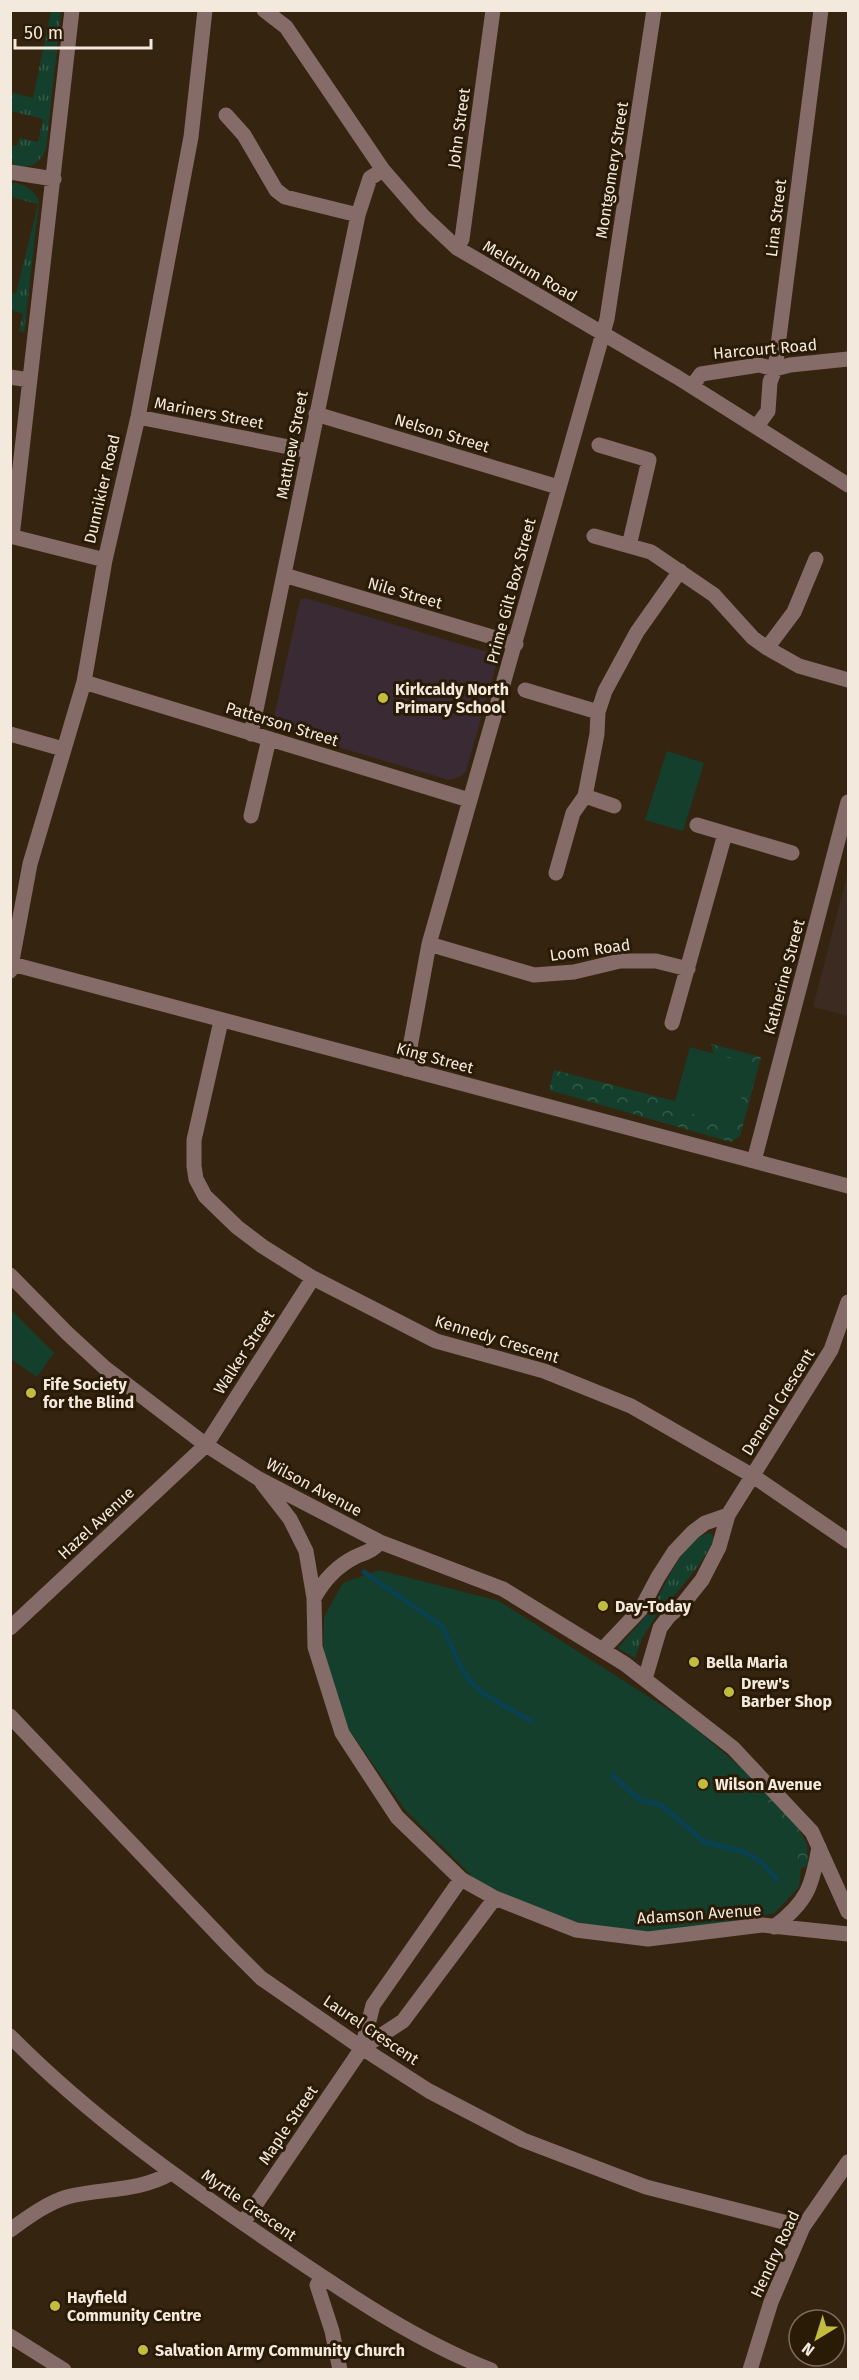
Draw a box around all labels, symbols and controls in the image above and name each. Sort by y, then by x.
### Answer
scale bar [15,12,152,50]
text: 50 m [24,22,63,44]
street label: John Street [444,87,474,169]
street label: Montgomery Street [592,100,632,240]
street label: Lina Street [762,178,790,258]
street label: Meldrum Road [479,236,581,306]
street label: Harcourt Road [712,335,818,363]
street label: Matthew Street [272,389,312,501]
street label: Mariners Street [153,393,266,433]
street label: Nelson Street [392,410,492,457]
street label: Dunnikier Road [80,432,124,546]
street label: Prime Gilt Box Street [482,516,540,666]
street label: Nile Street [366,573,445,613]
place label: Kirkcaldy North Primary School [395,680,509,717]
marker: Kirkcaldy North Primary School [376,691,390,705]
street label: Patterson Street [223,698,341,750]
street label: Katherine Street [760,917,809,1037]
street label: Loom Road [549,935,631,965]
street label: King Street [394,1039,476,1077]
street label: Walker Street [210,1306,278,1398]
street label: Kennedy Crescent [433,1311,562,1367]
street label: Denend Crescent [738,1345,819,1459]
place label: Fife Society for the Blind [43,1375,134,1412]
marker: Fife Society for the Blind [24,1386,38,1400]
street label: Wilson Avenue [263,1454,365,1520]
street label: Hazel Avenue [54,1483,138,1563]
place label: Day-Today [615,1597,692,1616]
marker: Day-Today [596,1599,610,1613]
place label: Bella Maria [706,1653,788,1672]
marker: Bella Maria [687,1655,701,1669]
place label: Drew's Barber Shop [741,1674,832,1711]
marker: Drew's Barber Shop [722,1685,736,1699]
place label: Wilson Avenue [715,1775,822,1794]
marker: Wilson Avenue [696,1777,710,1791]
street label: Adamson Avenue [636,1900,762,1928]
street label: Laurel Crescent [320,1991,422,2069]
street label: Maple Street [255,2082,322,2168]
street label: Myrtle Crescent [198,2165,300,2245]
street label: Hendry Road [747,2208,803,2300]
place label: Hayfield Community Centre [67,2288,201,2325]
marker: Hayfield Community Centre [48,2299,62,2313]
north arrow [787,2308,847,2368]
text: N [798,2339,818,2360]
place label: Salvation Army Community Church [155,2341,405,2360]
marker: Salvation Army Community Church [136,2343,150,2357]

